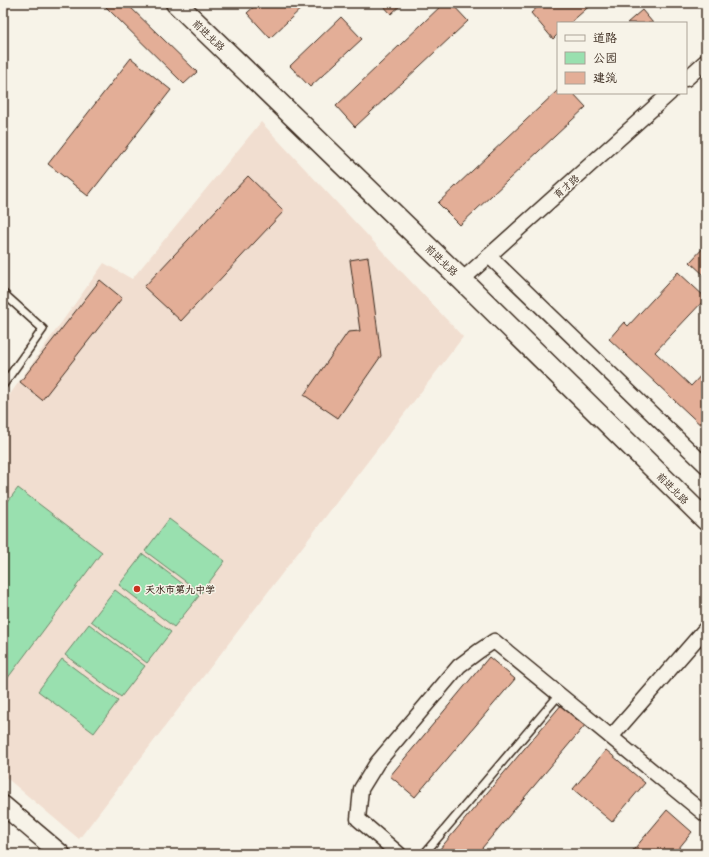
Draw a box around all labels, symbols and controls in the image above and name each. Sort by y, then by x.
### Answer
street label: 前进北路 [190,15,229,54]
legend [557,22,687,94]
text: 道路 [593,28,617,46]
text: 公园 [593,48,617,66]
text: 建筑 [593,68,617,86]
street label: 育才路 [549,170,582,201]
street label: 前进北路 [423,240,462,279]
street label: 前进北路 [654,468,693,507]
place label: 天水市第九中学 [145,581,215,596]
marker: 天水市第九中学 [132,584,142,594]

